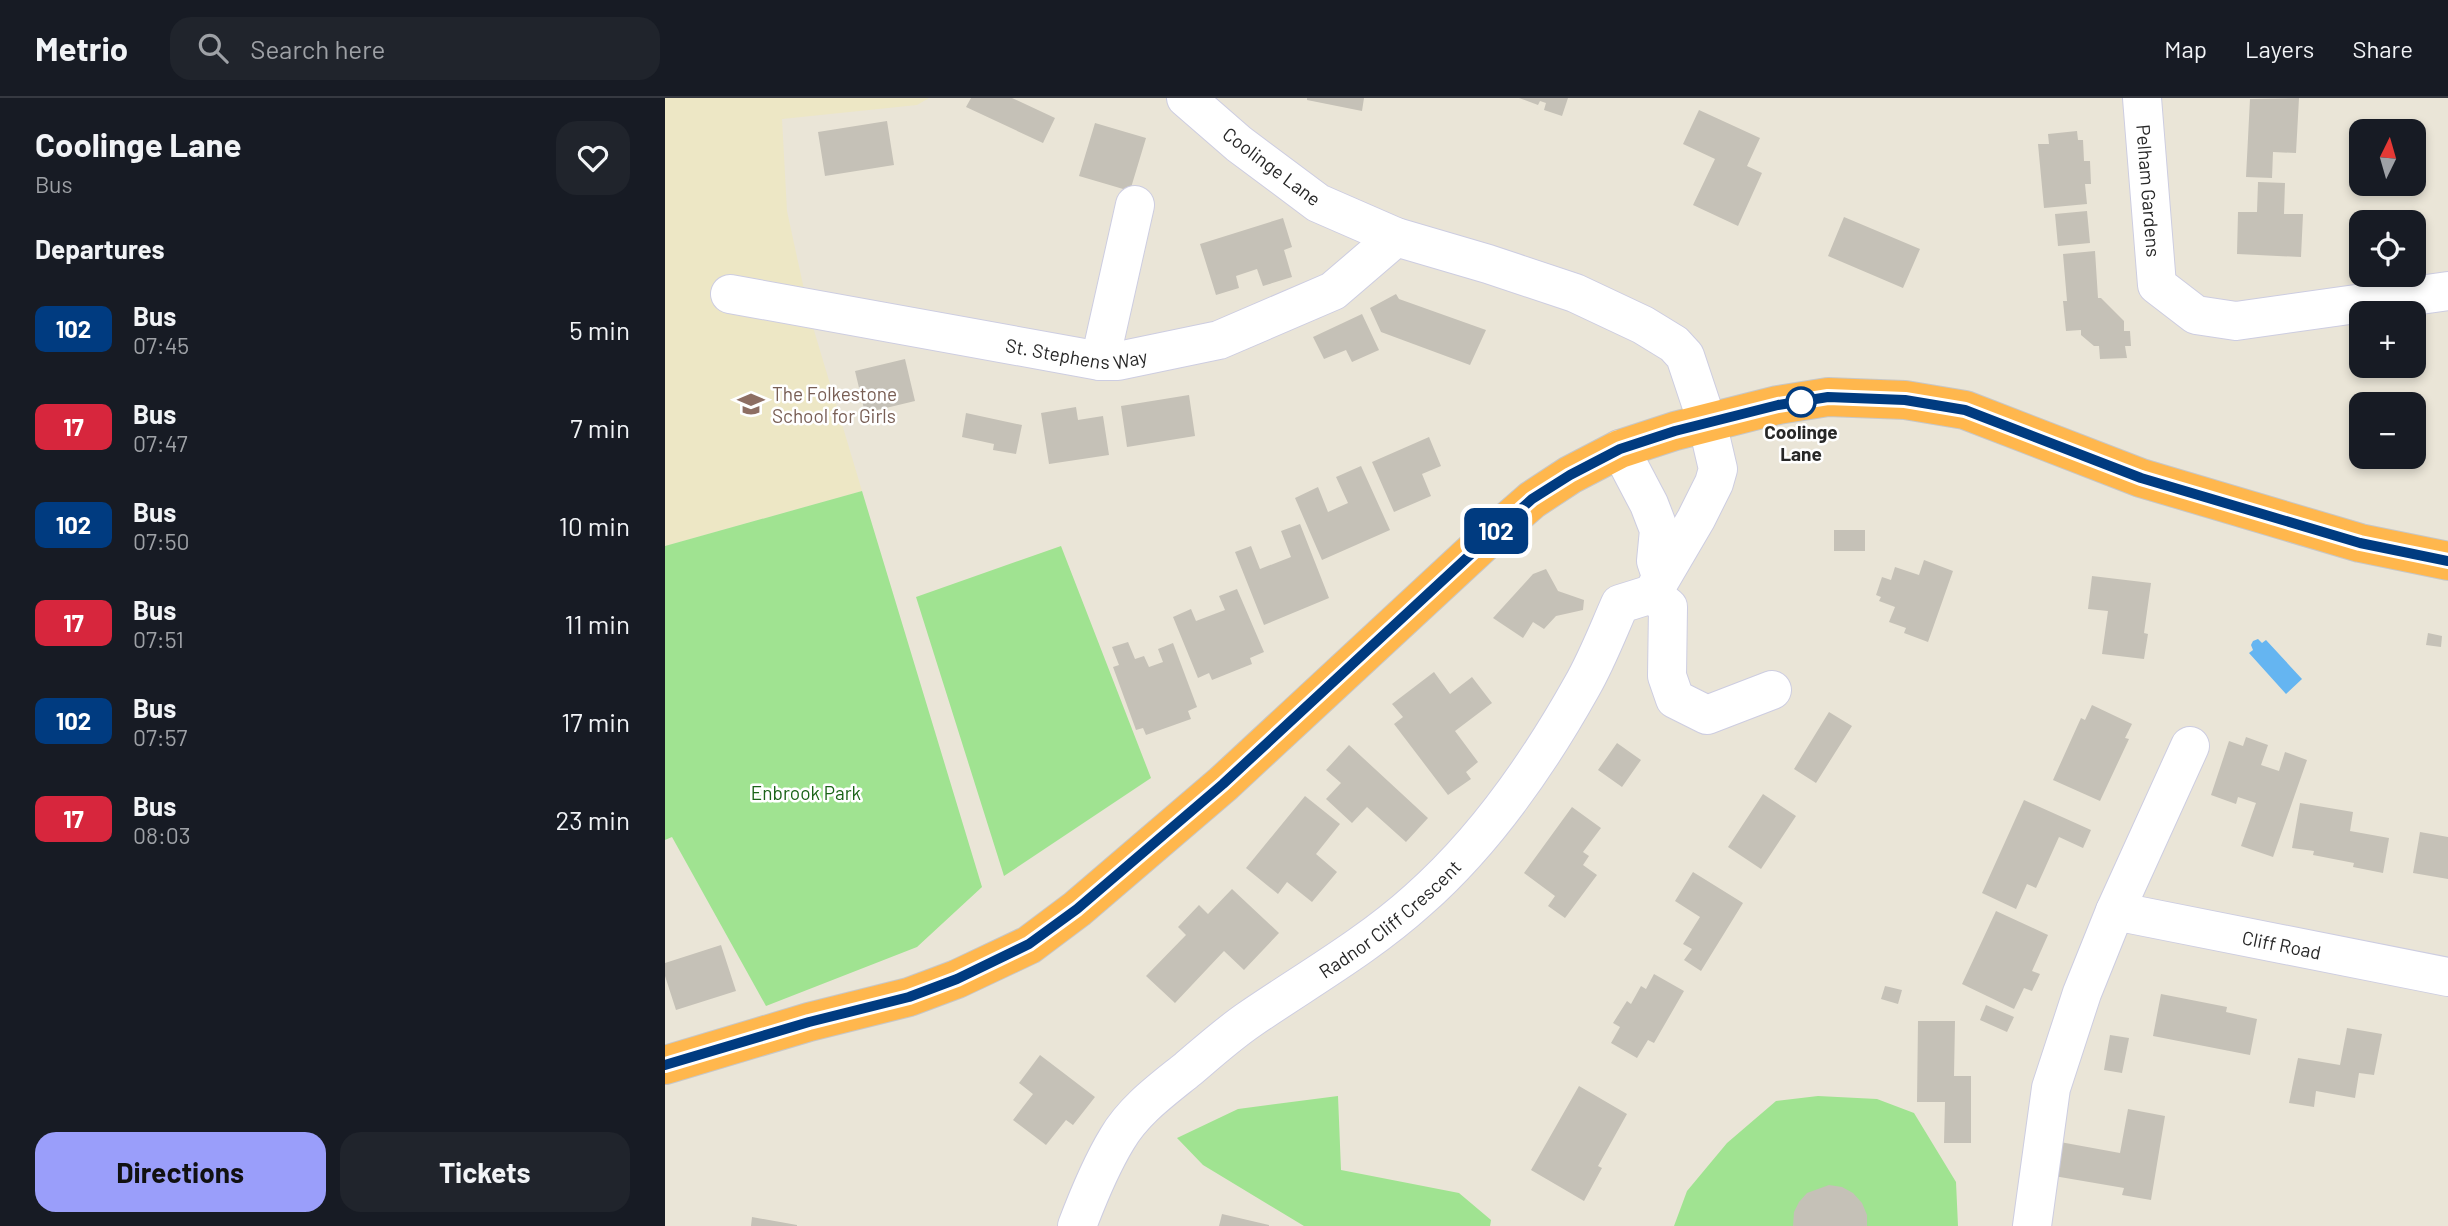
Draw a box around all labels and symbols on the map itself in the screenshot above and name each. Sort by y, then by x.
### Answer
north arrow [2349,119,2425,196]
street label: Coolinge Lane [1219,122,1325,210]
street label: Pelham Gardens [2133,124,2166,258]
street label: St. Stephens Way [1004,333,1149,373]
place label: The Folkestone School for Girls [772,382,897,427]
marker: Coolinge Lane [1786,387,1816,417]
school or university icon: The Folkestone School for Girls [736,389,766,419]
place label: Coolinge Lane [1764,420,1838,465]
line badge: 102 [1456,508,1536,554]
park label: Enbrook Park [751,781,861,804]
street label: Radnor Cliff Crescent [1314,855,1465,982]
street label: Cliff Road [2240,925,2323,963]

